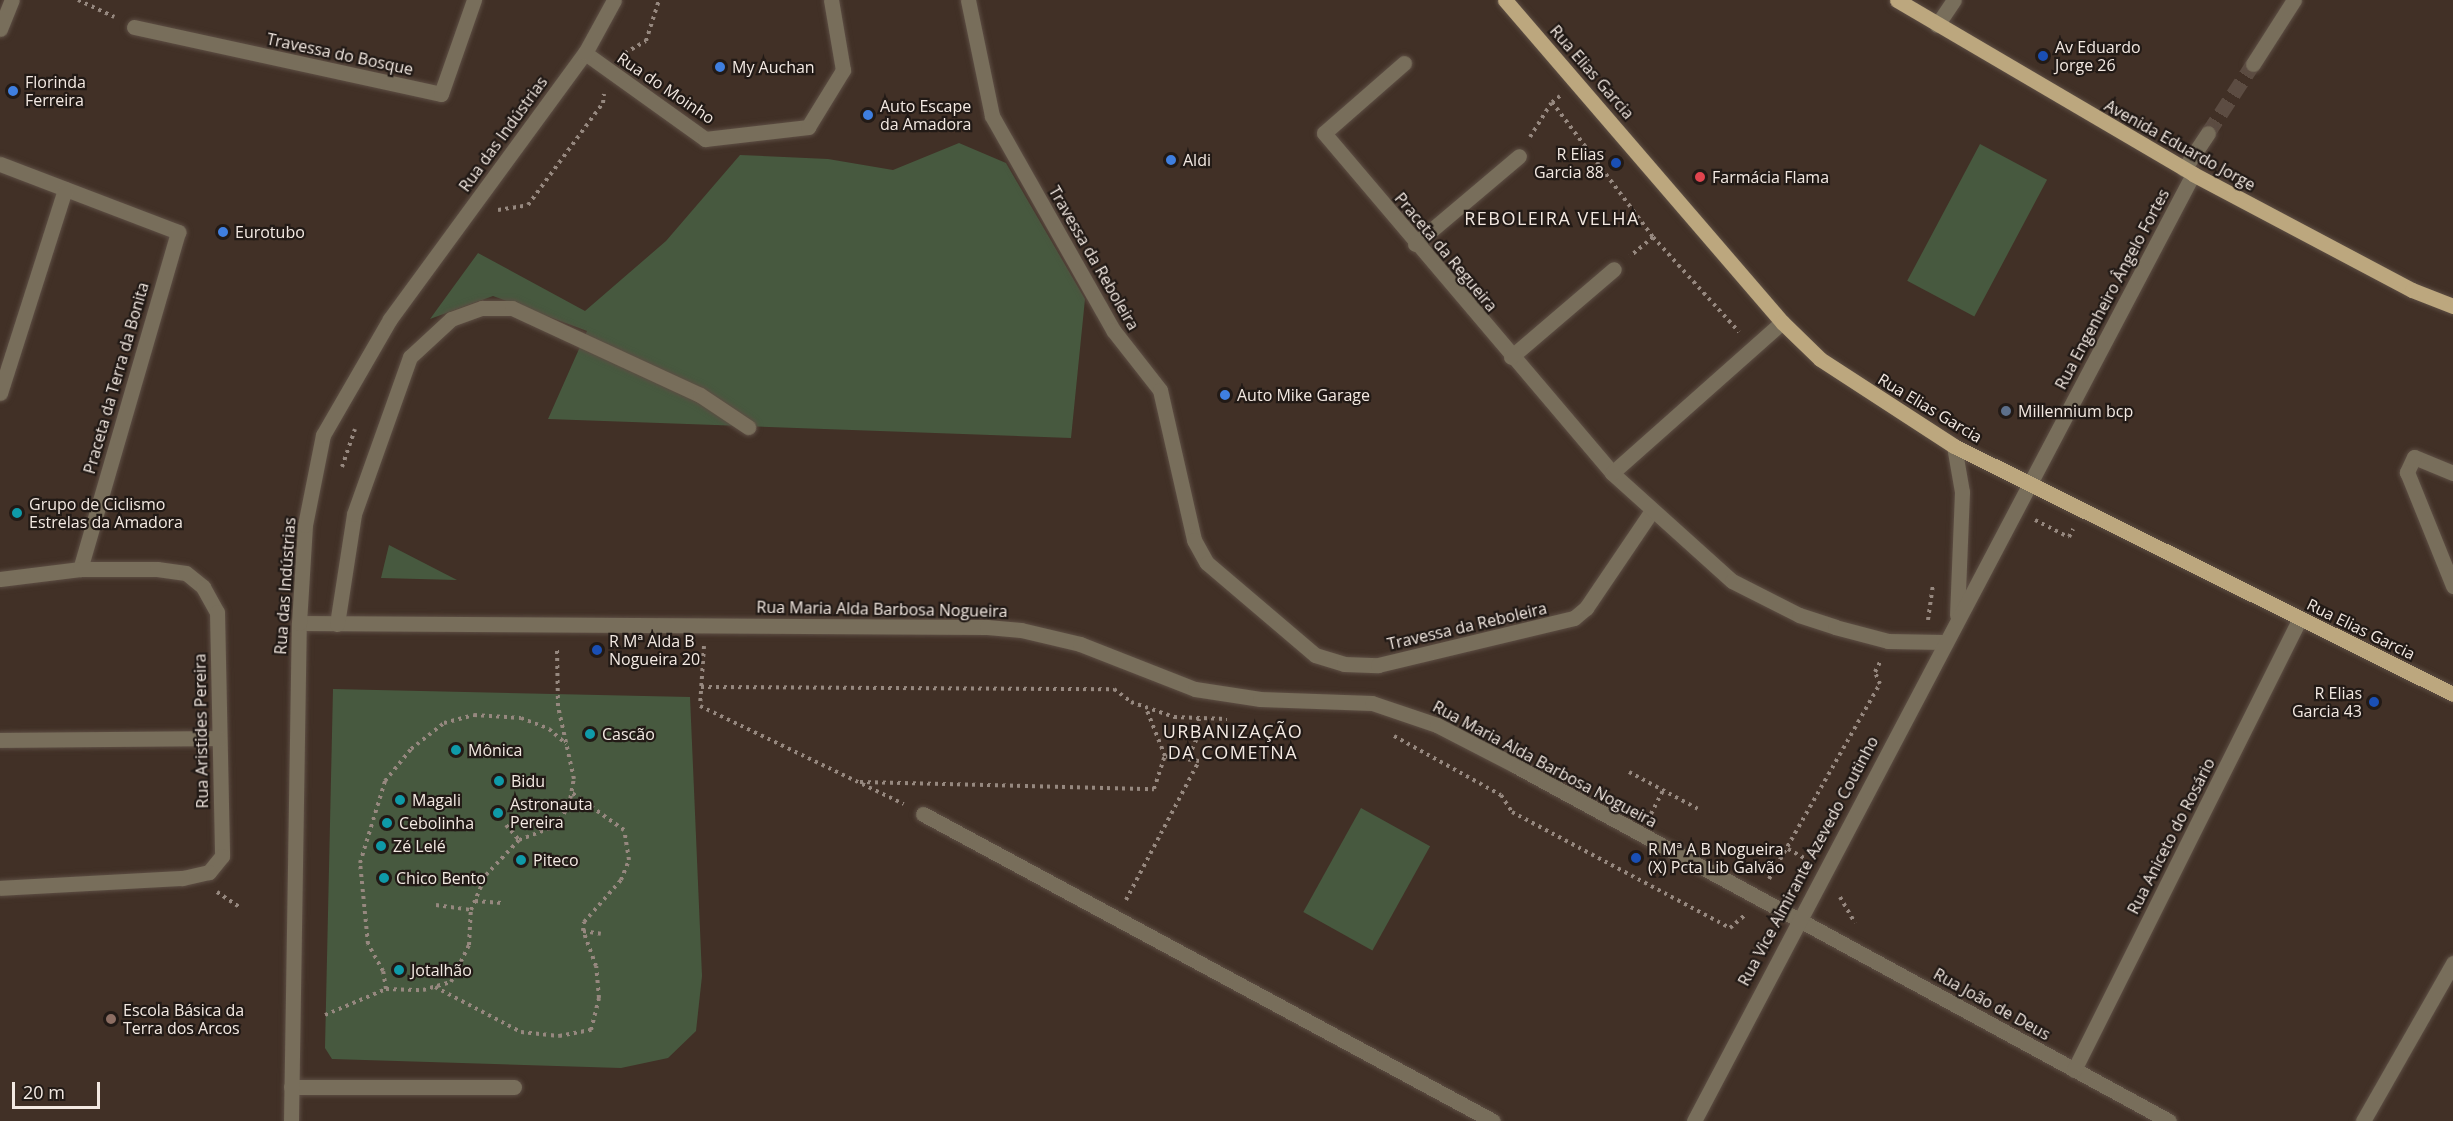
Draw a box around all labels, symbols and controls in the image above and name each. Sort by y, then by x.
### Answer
street label: Rua Elias Garcia [1546,21,1638,123]
street label: Travessa do Bosque [265,29,415,79]
place label: Av Eduardo Jorge 26 [2055,37,2141,75]
street label: Rua do Moinho [614,48,718,128]
marker: Av Eduardo Jorge 26 [2036,49,2050,63]
place label: My Auchan [732,57,815,77]
marker: My Auchan [713,60,727,74]
place label: Florinda Ferreira [25,72,86,110]
street label: Rua das Indústrias [455,73,551,195]
marker: Florinda Ferreira [6,84,20,98]
place label: Auto Escape da Amadora [880,96,972,134]
street label: Avenida Eduardo Jorge [2101,96,2259,194]
marker: Auto Escape da Amadora [861,108,875,122]
place label: R Elias Garcia 88 [1534,144,1604,182]
place label: Aldi [1183,150,1211,170]
marker: Aldi [1164,153,1178,167]
marker: R Elias Garcia 88 [1609,156,1623,170]
place label: Farmácia Flama [1712,167,1829,187]
marker: Farmácia Flama [1693,170,1707,184]
street label: Travessa da Reboleira [1045,183,1143,333]
street label: Rua Engenheiro Ângelo Fortes [2051,185,2173,393]
street label: Praceta da Regueira [1391,189,1501,315]
district label: REBOLEIRA VELHA [1464,207,1640,229]
place label: Eurotubo [235,222,305,242]
marker: Eurotubo [216,225,230,239]
street label: Praceta da Terra da Bonita [79,280,153,476]
street label: Rua Elias Garcia [1874,369,1986,447]
place label: Auto Mike Garage [1237,385,1370,405]
marker: Auto Mike Garage [1218,388,1232,402]
place label: Millennium bcp [2018,401,2133,421]
marker: Millennium bcp [1999,404,2013,418]
place label: Grupo de Ciclismo Estrelas da Amadora [29,494,183,532]
marker: Grupo de Ciclismo Estrelas da Amadora [10,506,24,520]
street label: Rua das Indústrias [271,517,299,655]
street label: Rua Elias Garcia [2304,595,2418,663]
street label: Rua Maria Alda Barbosa Nogueira [756,597,1008,621]
street label: Travessa da Reboleira [1385,598,1549,654]
place label: R Mª Alda B Nogueira 20 [609,631,700,669]
marker: R Mª Alda B Nogueira 20 [590,643,604,657]
street label: Rua Aristides Pereira [190,653,212,809]
place label: R Elias Garcia 43 [2292,683,2362,721]
marker: R Elias Garcia 43 [2367,695,2381,709]
street label: Rua Maria Alda Barbosa Nogueira [1430,697,1660,831]
district label: URBANIZAÇÃO DA COMETNA [1163,721,1303,764]
place label: Cascão [602,724,655,744]
marker: Cascão [583,727,597,741]
street label: Rua Vice Almirante Azevedo Coutinho [1734,733,1882,989]
place label: Mônica [468,740,522,760]
marker: Mônica [449,743,463,757]
street label: Rua Aniceto do Rosário [2123,755,2219,917]
place label: Bidu [511,771,545,791]
marker: Bidu [492,774,506,788]
place label: Magali [412,790,461,810]
marker: Magali [393,793,407,807]
place label: Astronauta Pereira [510,794,593,832]
marker: Astronauta Pereira [491,806,505,820]
place label: Cebolinha [399,813,474,833]
marker: Cebolinha [380,816,394,830]
place label: Zé Lelé [393,836,446,856]
marker: Zé Lelé [374,839,388,853]
place label: R Mª A B Nogueira (X) Pcta Lib Galvão [1648,839,1784,877]
place label: Piteco [533,850,579,870]
marker: R Mª A B Nogueira (X) Pcta Lib Galvão [1629,851,1643,865]
marker: Piteco [514,853,528,867]
place label: Chico Bento [396,868,486,888]
marker: Chico Bento [377,871,391,885]
place label: Jotalhão [411,960,472,980]
marker: Jotalhão [392,963,406,977]
street label: Rua João de Deus [1930,964,2054,1044]
place label: Escola Básica da Terra dos Arcos [123,1000,244,1038]
marker: Escola Básica da Terra dos Arcos [104,1012,118,1026]
scale bar [15,1070,104,1108]
text: 20 m [23,1080,65,1104]

